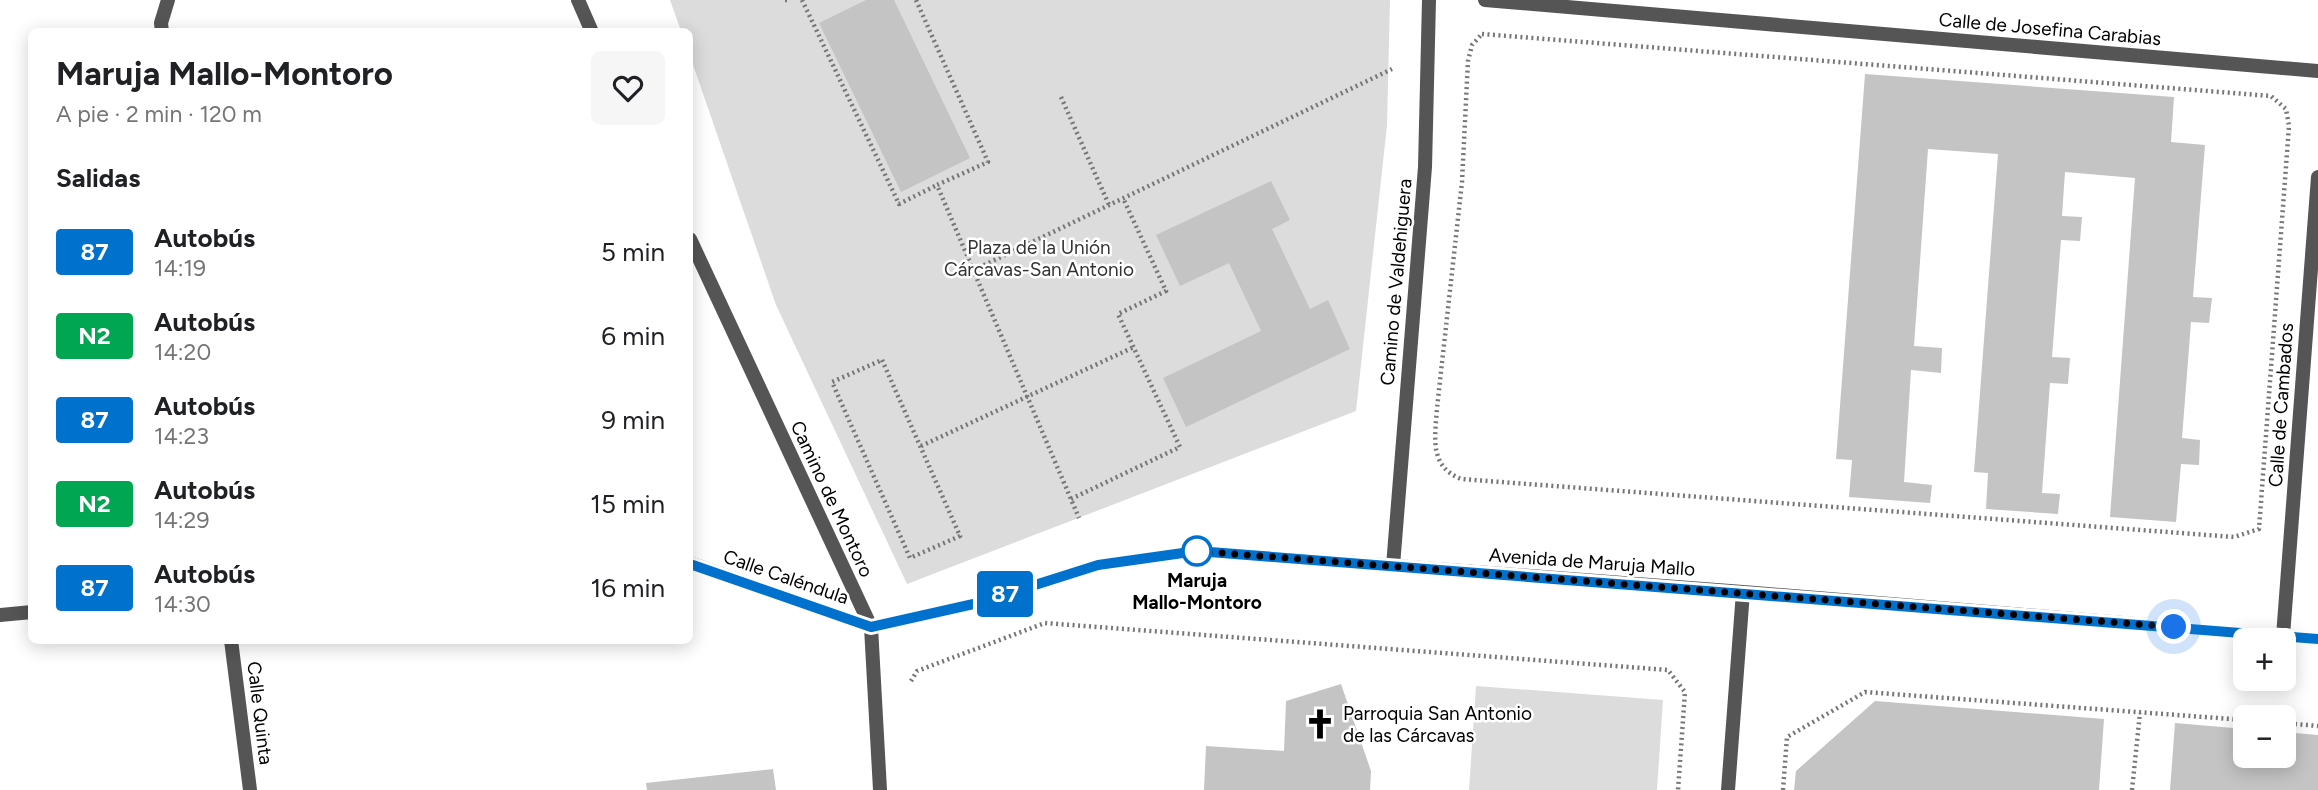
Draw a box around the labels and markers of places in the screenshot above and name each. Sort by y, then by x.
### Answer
marker: Maruja Mallo-Montoro [1182,536,1212,566]
place label: Maruja Mallo-Montoro [1132,569,1262,614]
place label: Parroquia San Antonio de las Cárcavas [1343,702,1532,747]
church icon: Parroquia San Antonio de las Cárcavas [1303,707,1337,741]

